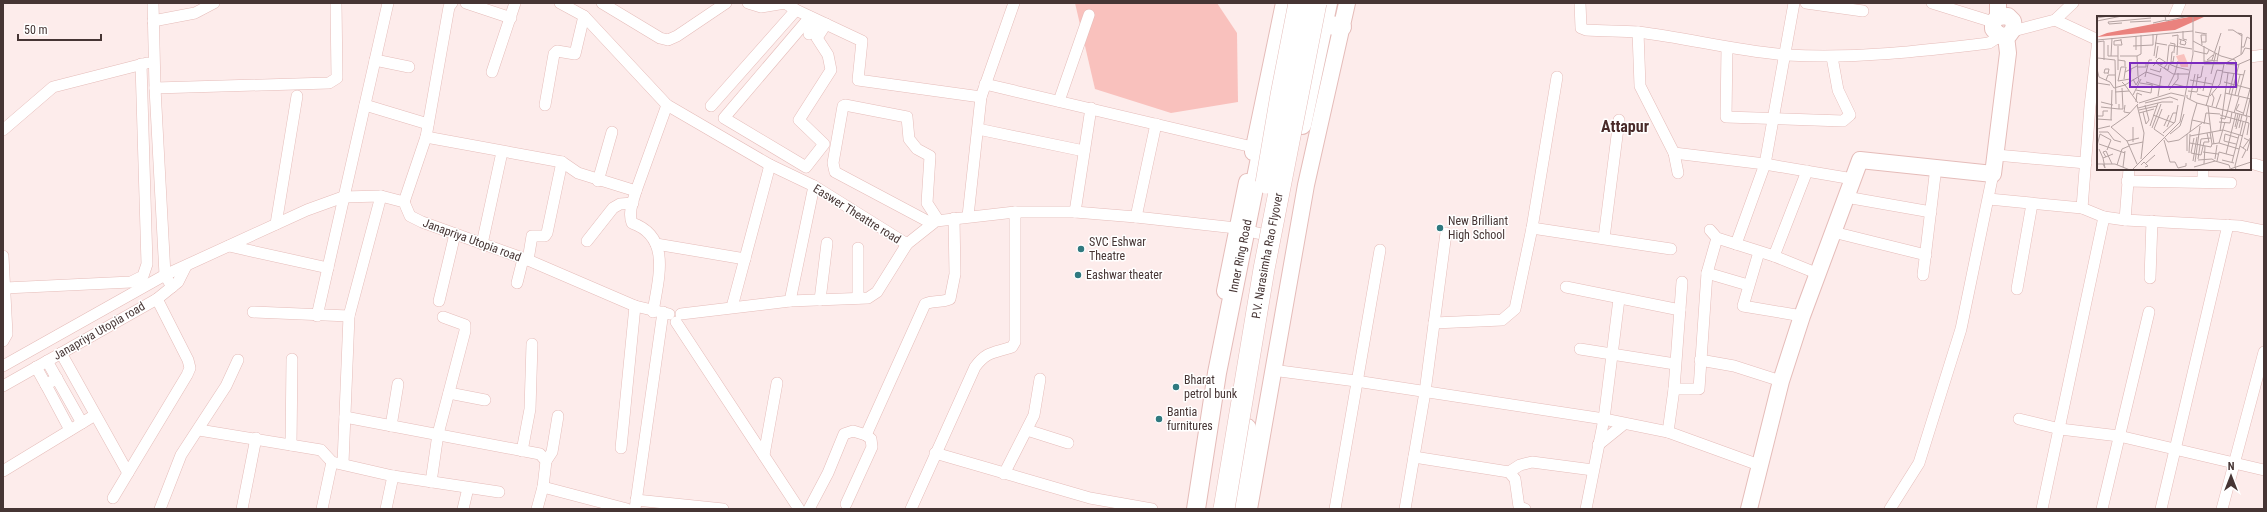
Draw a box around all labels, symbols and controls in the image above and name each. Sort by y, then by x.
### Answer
scale bar [18,16,101,42]
inset map [2097,16,2251,170]
text: 50 m [24,23,48,37]
district label: Attapur [1601,117,1649,136]
street label: Easwer Theattre road [811,181,903,247]
street label: P.V. Narasimha Rao Flyover [1249,191,1286,320]
place label: New Brilliant High School [1448,214,1508,242]
street label: Janapriya Utopia road [421,216,523,264]
street label: Inner Ring Road [1226,218,1255,294]
marker: New Brilliant High School [1435,223,1445,233]
place label: SVC Eshwar Theatre [1089,235,1146,263]
marker: SVC Eshwar Theatre [1076,244,1086,254]
place label: Eashwar theater [1086,268,1163,282]
marker: Eashwar theater [1073,270,1083,280]
street label: Janapriya Utopia road [51,299,147,363]
place label: Bharat petrol bunk [1184,373,1238,401]
marker: Bharat petrol bunk [1171,382,1181,392]
place label: Bantia furnitures [1167,405,1213,433]
marker: Bantia furnitures [1154,414,1164,424]
north arrow [2211,456,2251,496]
text: N [2228,460,2235,473]

